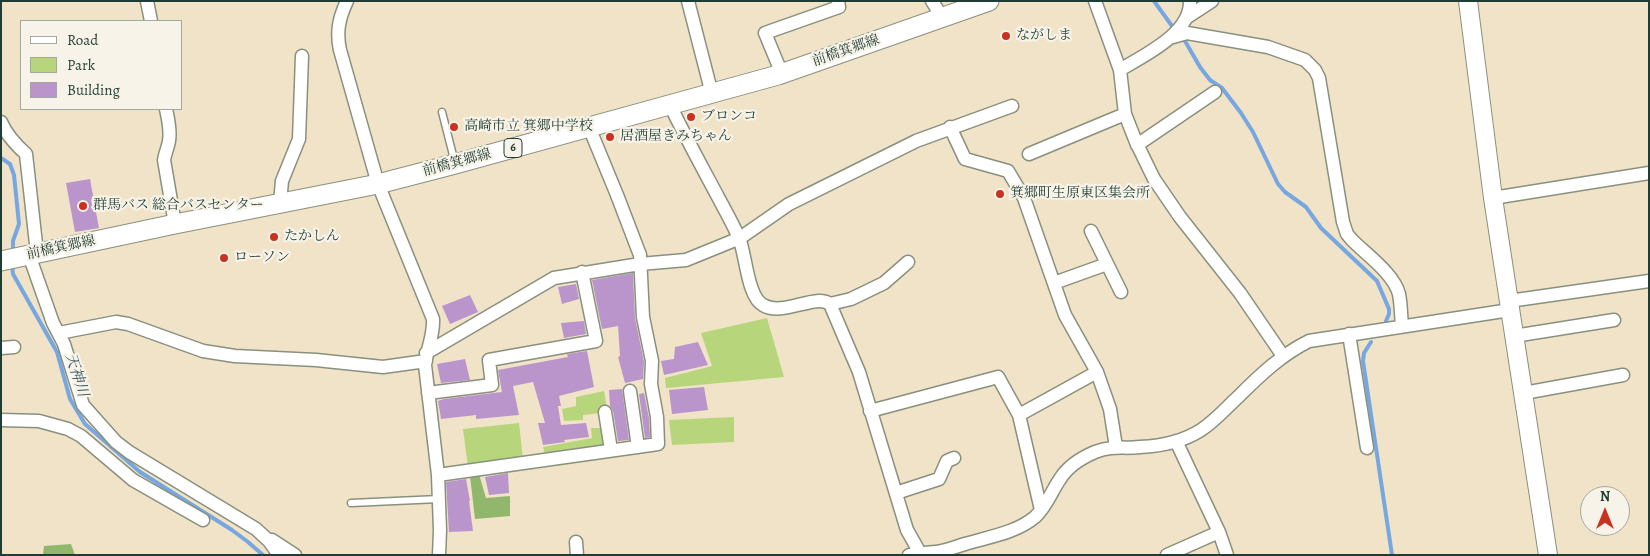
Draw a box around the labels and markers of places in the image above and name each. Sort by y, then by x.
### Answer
place label: ながしま [1016,28,1072,44]
marker: ながしま [1000,30,1012,42]
place label: ブロンコ [701,109,757,125]
marker: ブロンコ [685,111,697,123]
place label: 高崎市立 箕郷中学校 [464,119,593,135]
marker: 高崎市立 箕郷中学校 [448,121,460,133]
place label: 居酒屋きみちゃん [620,129,732,145]
marker: 居酒屋きみちゃん [604,131,616,143]
place label: 箕郷町生原東区集会所 [1010,186,1150,202]
marker: 箕郷町生原東区集会所 [994,188,1006,200]
place label: 群馬バス 総合バスセンター [93,198,264,214]
marker: 群馬バス 総合バスセンター [77,200,89,212]
place label: たかしん [284,229,340,245]
marker: たかしん [268,231,280,243]
place label: ローソン [234,250,290,266]
marker: ローソン [218,252,230,264]

